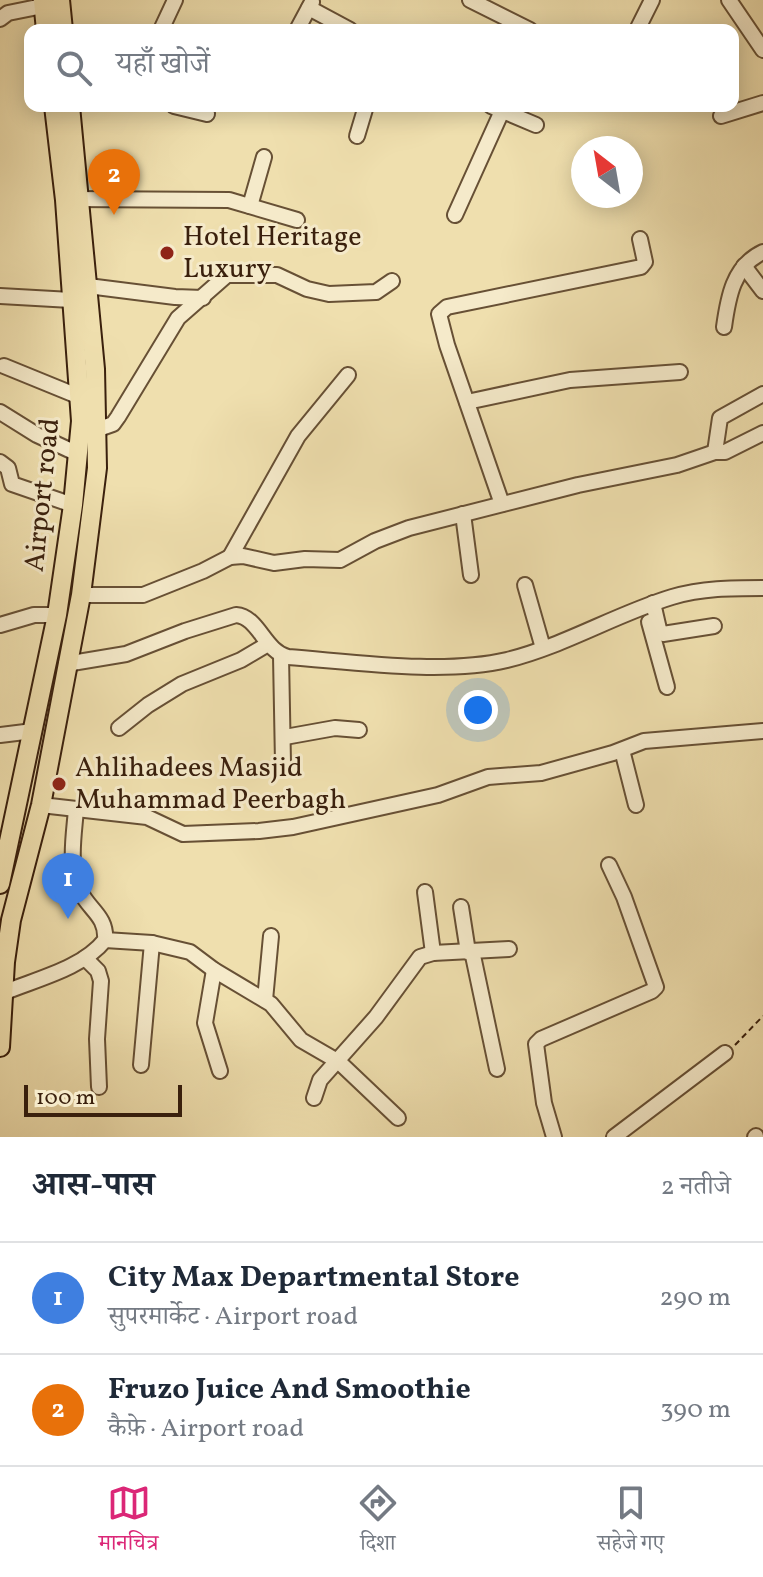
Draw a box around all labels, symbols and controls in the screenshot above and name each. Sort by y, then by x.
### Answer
search box [24,24,739,112]
text: यहाँ खोजें [116,44,210,86]
icon: search [52,46,96,90]
north arrow [571,136,643,208]
pin: 2 [88,149,140,215]
place label: Hotel Heritage Luxury [183,218,362,289]
marker: Hotel Heritage Luxury [158,244,176,262]
street label: Airport road [16,416,70,574]
your location [458,690,498,730]
place label: Ahlihadees Masjid Muhammad Peerbagh [75,749,346,820]
marker: Ahlihadees Masjid Muhammad Peerbagh [50,775,68,793]
pin: 1 [42,853,94,919]
scale bar [24,1081,182,1117]
text: 100 m [36,1083,95,1114]
text: आस-पास [32,1163,154,1210]
text: 2 नतीजे [661,1169,731,1205]
text: City Max Departmental Store [108,1257,520,1299]
text: 1 [53,1280,63,1316]
text: 290 m [659,1280,731,1316]
text: सुपरमार्केट · Airport road [108,1299,358,1335]
text: Fruzo Juice And Smoothie [108,1369,471,1411]
text: 2 [51,1392,65,1428]
text: 390 m [660,1392,731,1428]
text: कैफ़े · Airport road [108,1411,304,1447]
tab: मानचित्र [99,1481,158,1564]
tab: दिशा [356,1481,400,1564]
tab: सहेजे गए [597,1481,664,1564]

